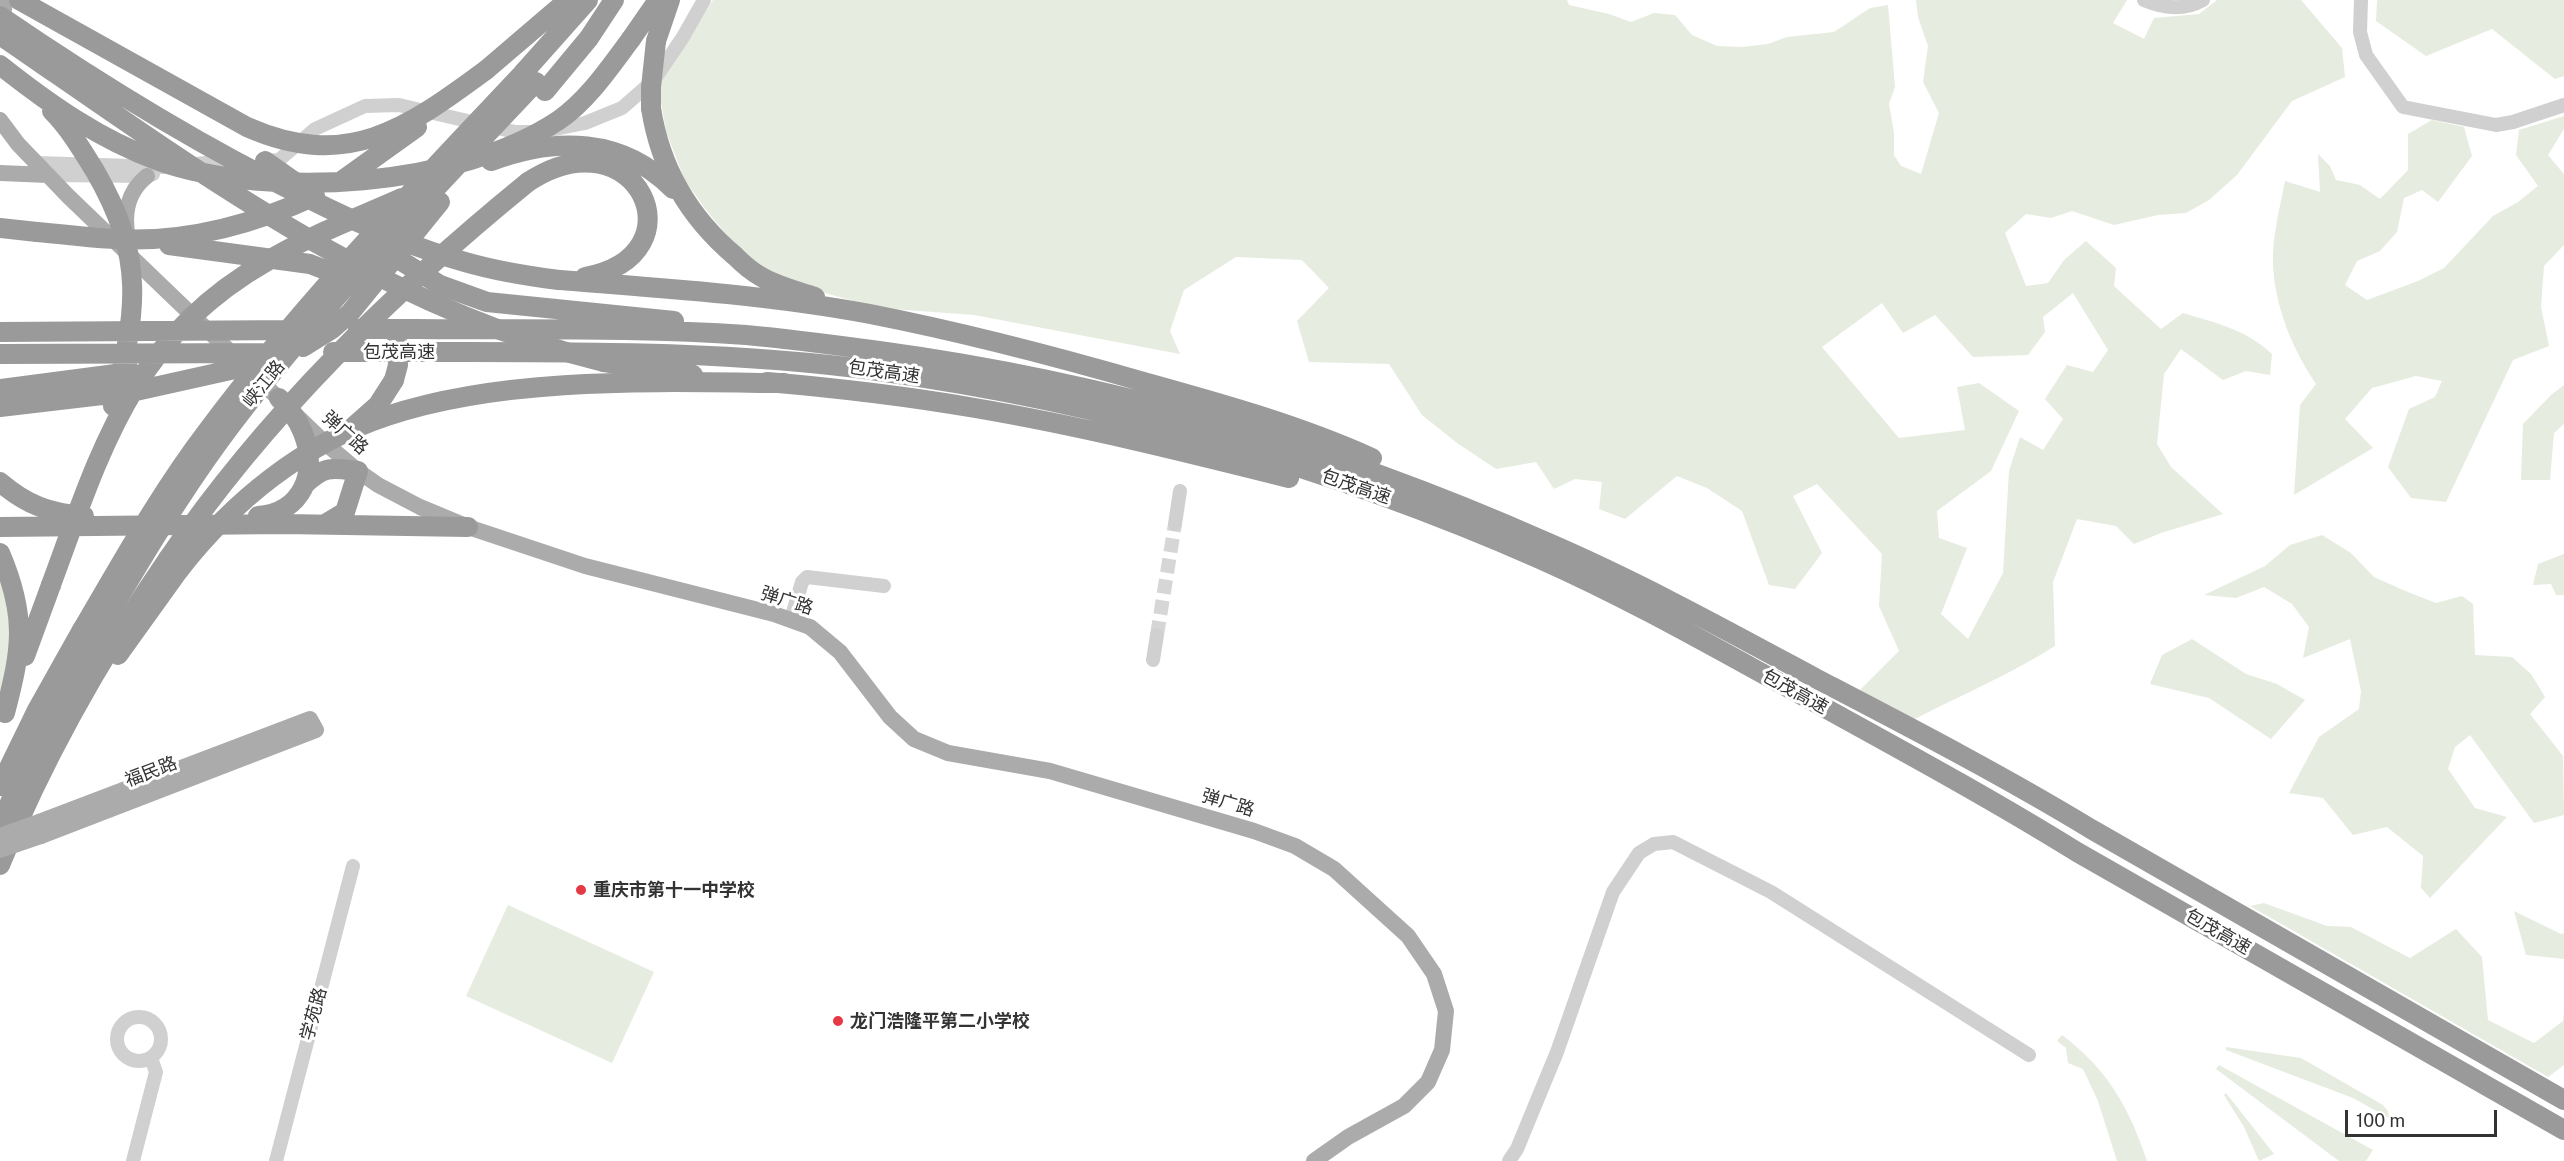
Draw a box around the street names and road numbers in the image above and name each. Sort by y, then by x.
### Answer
street label: 包茂高速 [363,341,435,363]
street label: 峡江路 [239,356,289,412]
street label: 包茂高速 [847,356,921,388]
street label: 弹广路 [318,407,372,459]
street label: 包茂高速 [1318,465,1394,509]
street label: 弹广路 [758,582,816,620]
street label: 包茂高速 [1758,665,1832,719]
street label: 福民路 [122,752,180,792]
street label: 弹广路 [1199,785,1257,821]
street label: 包茂高速 [2181,905,2255,959]
street label: 学苑路 [297,985,331,1043]

